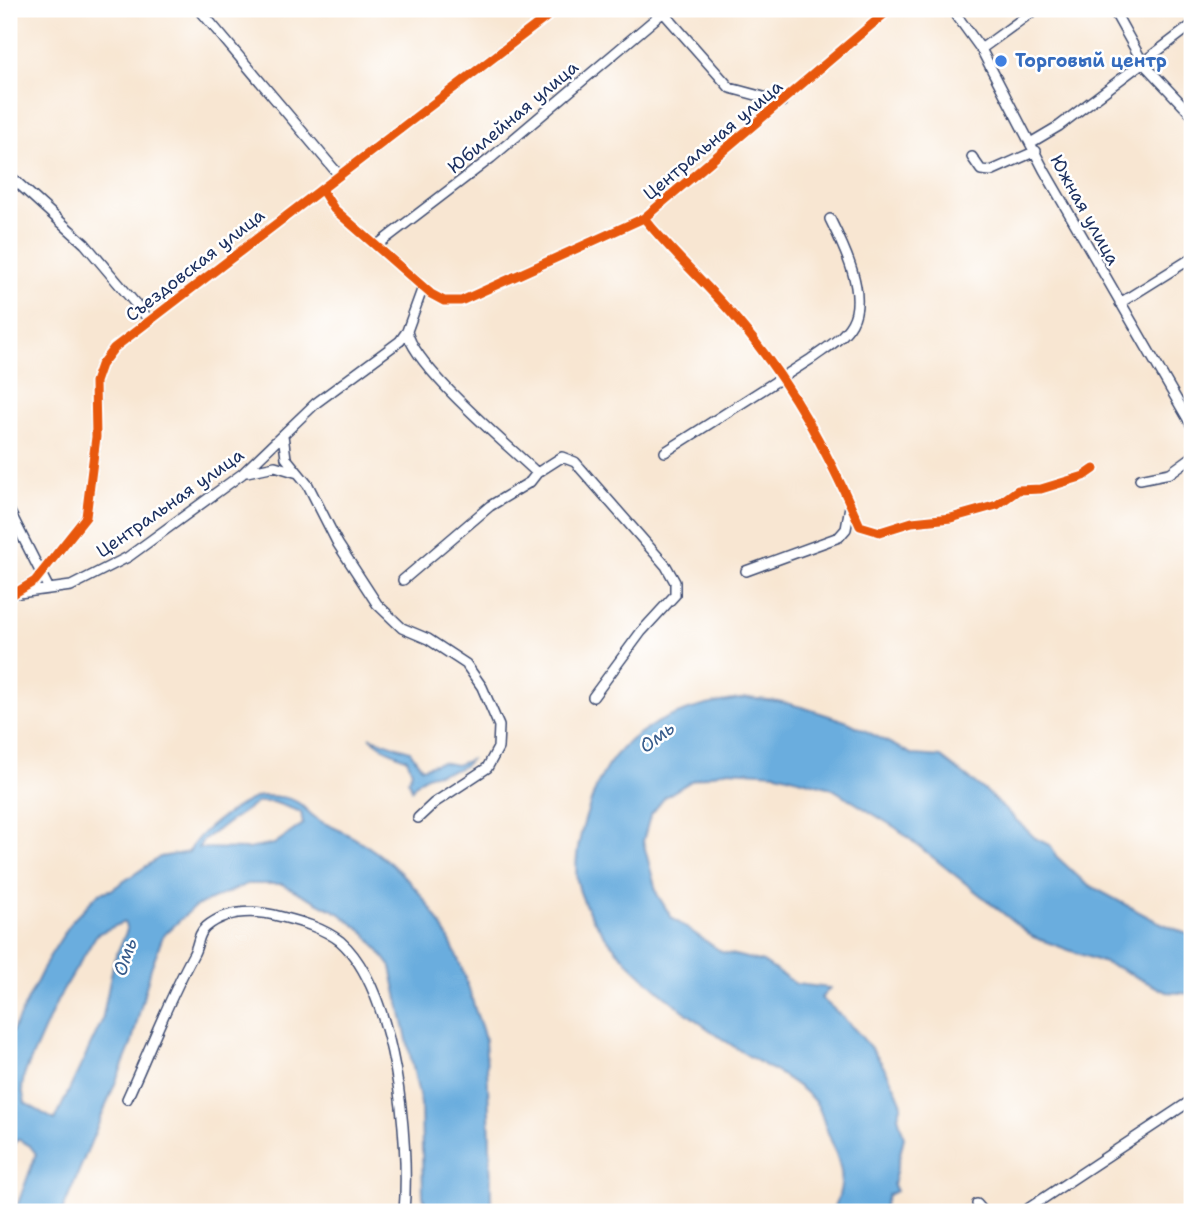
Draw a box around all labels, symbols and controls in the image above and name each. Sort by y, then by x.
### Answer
place label: Торговый центр [1015,49,1167,73]
marker: Торговый центр [993,53,1009,69]
street label: Юбилейная улица [443,55,583,179]
street label: Центральная улица [638,75,788,205]
street label: Южная улица [1045,151,1125,269]
street label: Съездовская улица [120,203,270,327]
street label: Центральная улица [91,443,249,563]
water label: Омь [634,715,680,759]
water label: Омь [107,935,143,979]

